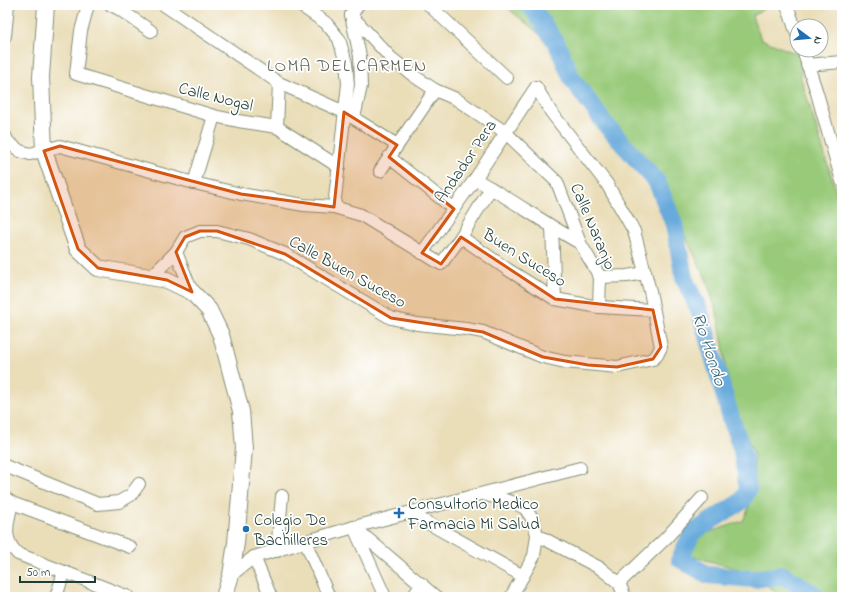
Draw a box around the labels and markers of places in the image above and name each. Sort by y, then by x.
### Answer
place label: Consultorio Medico Farmacia Mi Salud [407,492,540,537]
marker: Consultorio Medico Farmacia Mi Salud [393,507,405,519]
place label: Colegio De Bachilleres [253,508,328,553]
marker: Colegio De Bachilleres [241,524,251,534]

